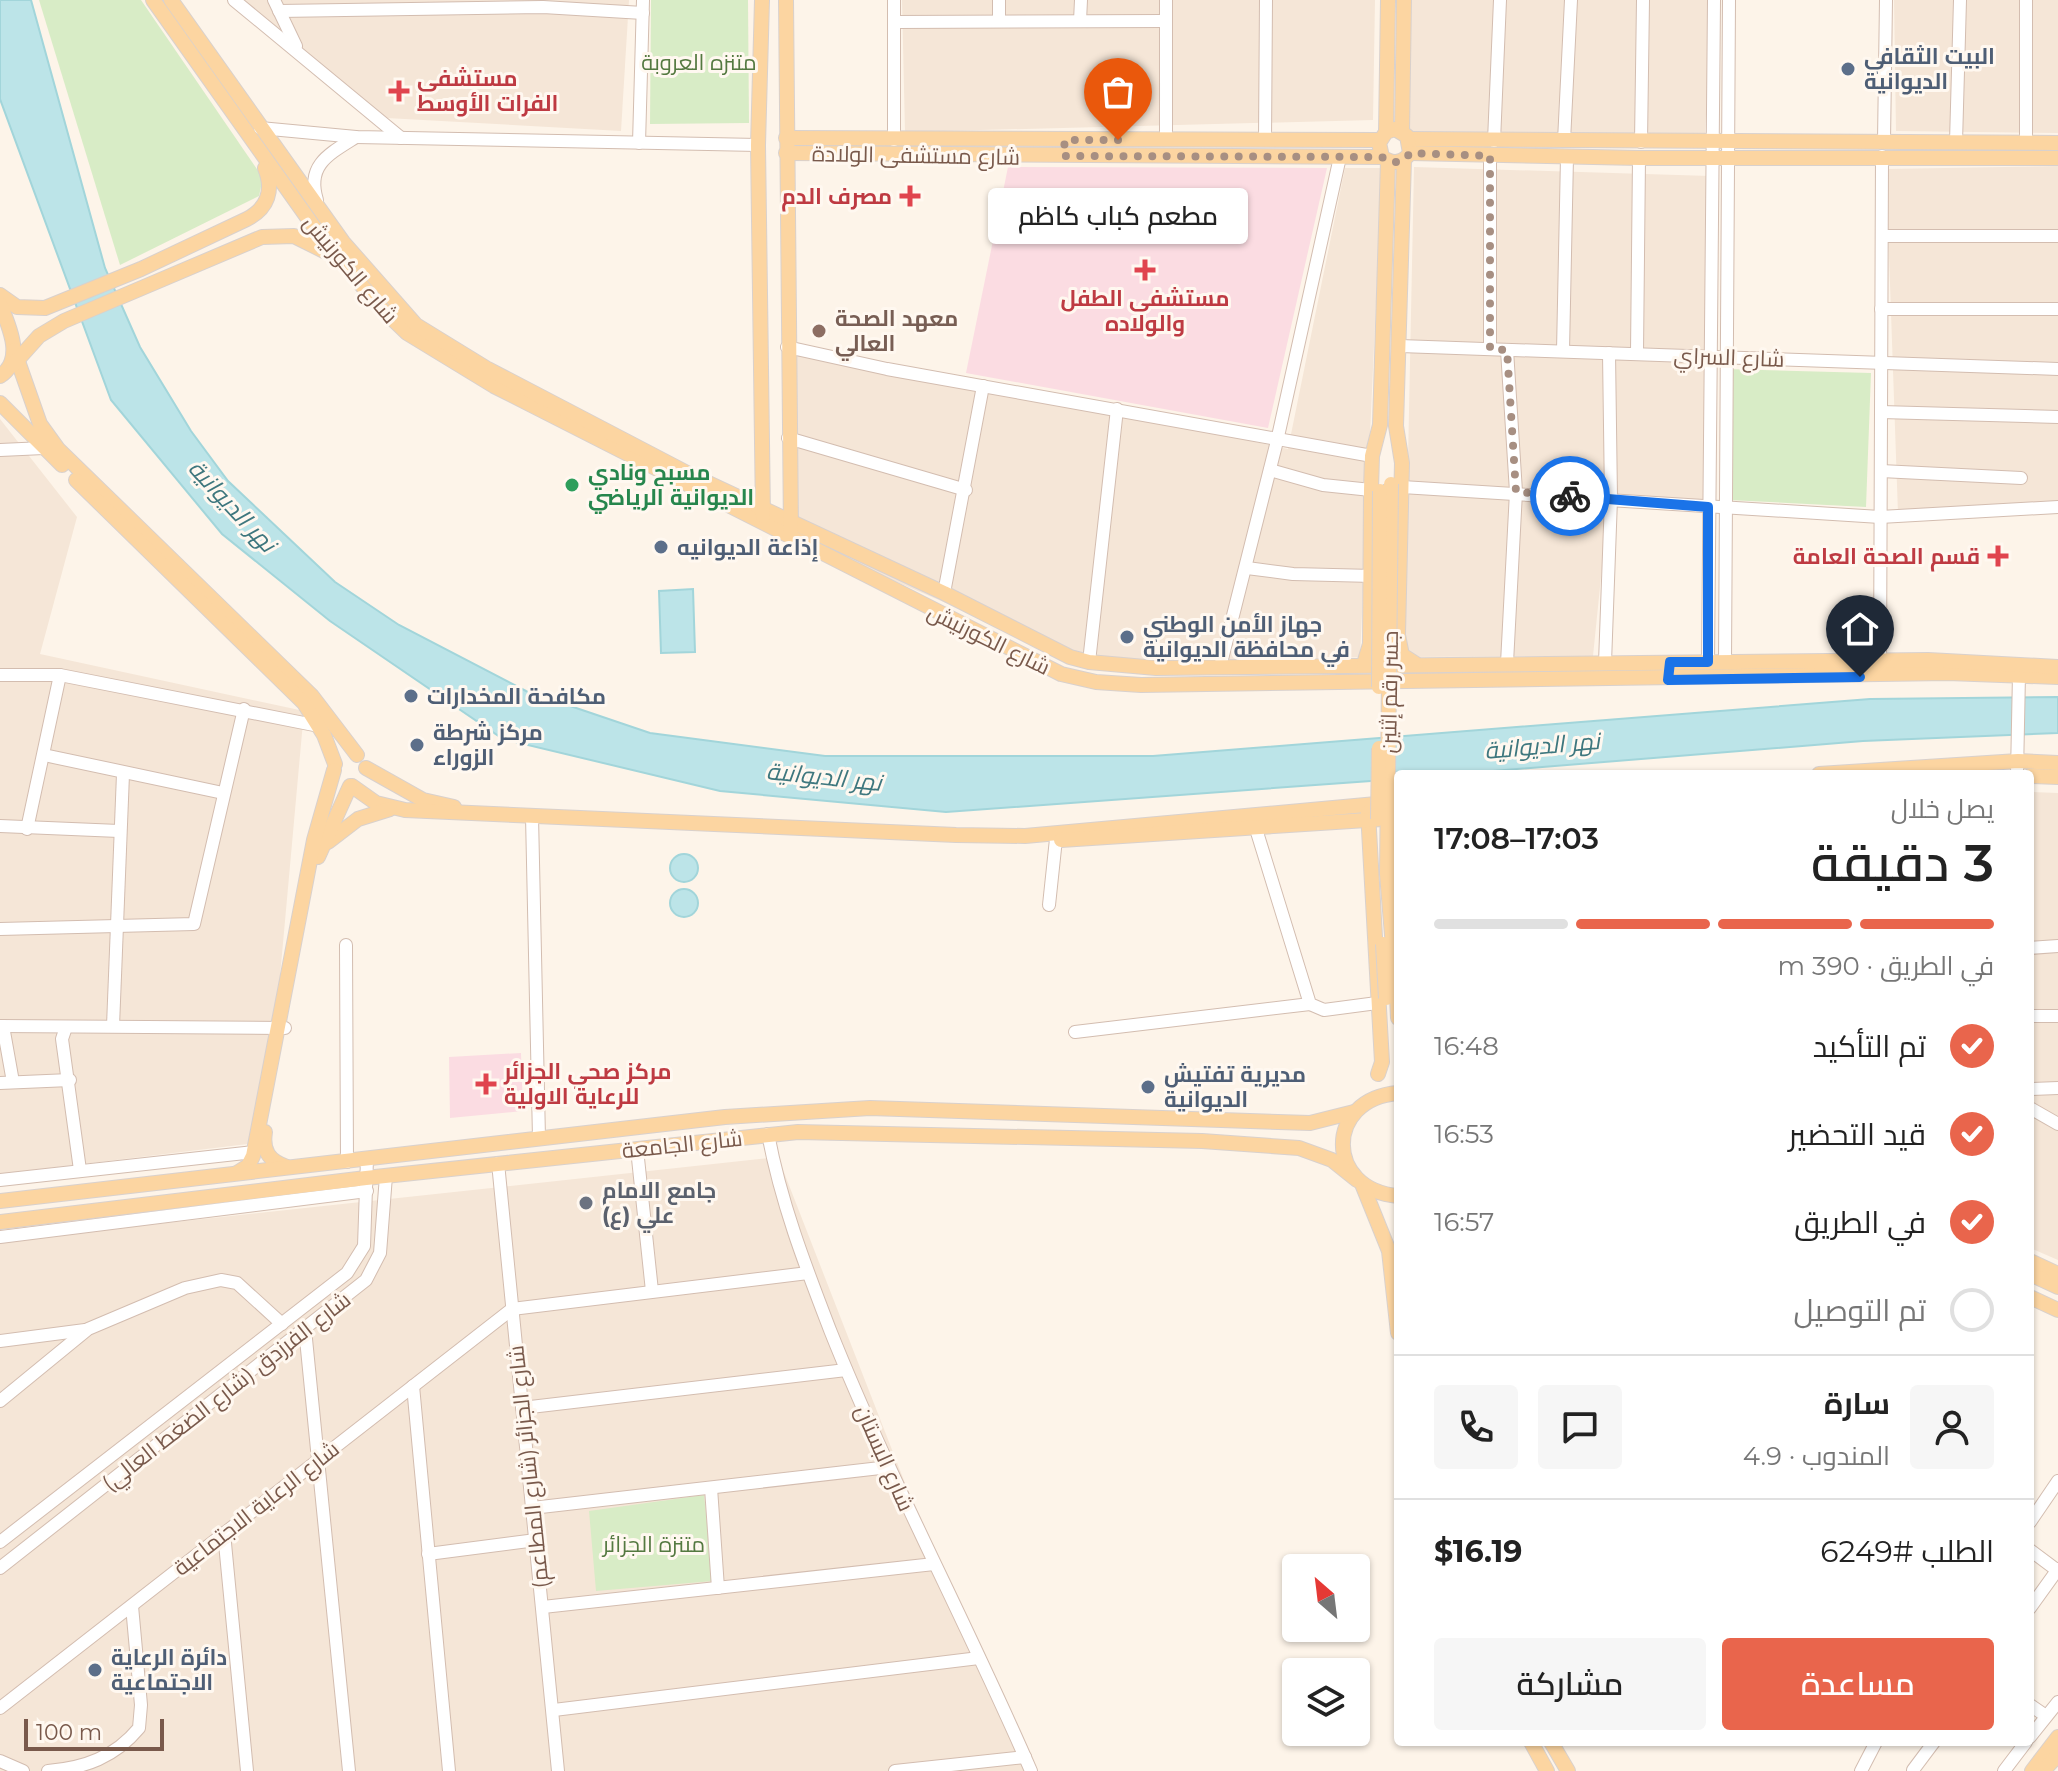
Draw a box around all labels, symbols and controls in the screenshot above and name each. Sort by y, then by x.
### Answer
place label: البيت الثقافي الديوانية [1864,43,1995,95]
park label: متنزه العروبة [641,49,757,76]
pin [1084,58,1152,140]
marker: البيت الثقافي الديوانية [1839,60,1857,78]
place label: مستشفى الفرات الأوسط [417,65,558,117]
icon: bag [1096,70,1140,114]
marker: مستشفى الفرات الأوسط [388,80,410,102]
street label: شارع مستشفى الولادة [812,140,1020,172]
place label: مصرف الدم [781,183,892,212]
marker: مصرف الدم [899,185,921,207]
callout: مطعم كباب كاظم [988,188,1248,244]
text: مطعم كباب كاظم [1018,200,1218,232]
street label: شارع الكورنيش [297,210,404,330]
marker: مستشفى الطفل والولاده [1134,259,1156,281]
place label: مستشفى الطفل والولاده [1060,285,1230,337]
place label: معهد الصحة العالي [835,305,958,361]
marker: معهد الصحة العالي [810,322,828,340]
street label: شارع السراي [1673,342,1785,376]
water label: نهر الديوانية [182,453,284,560]
courier [1530,456,1610,536]
place label: مسبح ونادي الديوانية الرياضي [588,459,754,514]
icon: bike [1548,474,1592,518]
marker: مسبح ونادي الديوانية الرياضي [563,476,581,494]
place label: إذاعة الديوانيه [677,534,819,562]
marker: إذاعة الديوانيه [652,538,670,556]
place label: قسم الصحة العامة [1793,543,1980,572]
marker: قسم الصحة العامة [1987,545,2009,567]
pin [1826,595,1894,677]
street label: شارع الكورنيش [923,598,1055,682]
icon: home [1838,607,1882,651]
place label: جهاز الأمن الوطني في محافظة الديوانية [1143,611,1350,667]
marker: جهاز الأمن الوطني في محافظة الديوانية [1118,628,1136,646]
street label: جسر رقم إثنين [1375,630,1406,754]
place label: مكافحة المخدارات [427,683,606,710]
marker: مكافحة المخدارات [402,687,420,705]
place label: مركز شرطة الزوراء [433,719,543,771]
water label: نهر الديوانية [1483,726,1603,765]
marker: مركز شرطة الزوراء [408,736,426,754]
water label: نهر الديوانية [765,756,886,797]
text: يصل خلال [1891,793,1994,825]
text: 17:03–17:08 [1434,820,1599,857]
text: 3 دقيقة [1811,831,1994,894]
text: في الطريق · 390 m [1778,950,1994,982]
icon: check [1950,1024,1994,1068]
text: تم التأكيد [1813,1028,1926,1065]
text: 16:48 [1434,1030,1499,1062]
place label: مركز صحي الجزائر للرعاية الاولية [503,1058,672,1110]
place label: مديرية تفتيش الديوانية [1164,1061,1306,1113]
marker: مركز صحي الجزائر للرعاية الاولية [475,1073,497,1095]
marker: مديرية تفتيش الديوانية [1139,1078,1157,1096]
icon: check [1950,1112,1994,1156]
text: قيد التحضير [1788,1116,1926,1153]
text: 16:53 [1434,1118,1494,1150]
street label: شارع الجامعة [621,1125,744,1165]
place label: جامع الامام علي (ع) [602,1177,716,1233]
marker: جامع الامام علي (ع) [577,1194,595,1212]
icon: check [1950,1200,1994,1244]
text: في الطريق [1794,1204,1926,1241]
text: 16:57 [1434,1206,1494,1238]
street label: شارع الفرزدق (شارع الضغط العالي) [97,1286,358,1499]
text: تم التوصيل [1793,1292,1926,1329]
street label: شارع الجزائر (شارع المطاعم) [502,1344,557,1590]
button: phone [1434,1385,1518,1469]
button: chat [1538,1385,1622,1469]
text: سارة [1824,1385,1890,1422]
button: person [1910,1385,1994,1469]
street label: شارع البستان [848,1401,920,1516]
street label: شارع الرعاية الاجتماعية [168,1435,345,1582]
text: المندوب · 4.9 [1743,1440,1890,1472]
park label: متنزة الجزائر [601,1531,705,1558]
text: $16.19 [1434,1533,1522,1570]
text: الطلب #6249 [1820,1533,1994,1570]
north arrow [1282,1554,1370,1642]
map controls [1282,1554,1370,1746]
button: مشاركة [1434,1638,1706,1730]
button: مساعدة [1722,1638,1994,1730]
place label: دائرة الرعاية الاجتماعية [111,1644,227,1696]
button: layers [1282,1658,1370,1746]
marker: دائرة الرعاية الاجتماعية [86,1661,104,1679]
scale bar [24,1715,164,1751]
text: 100 m [36,1719,102,1746]

